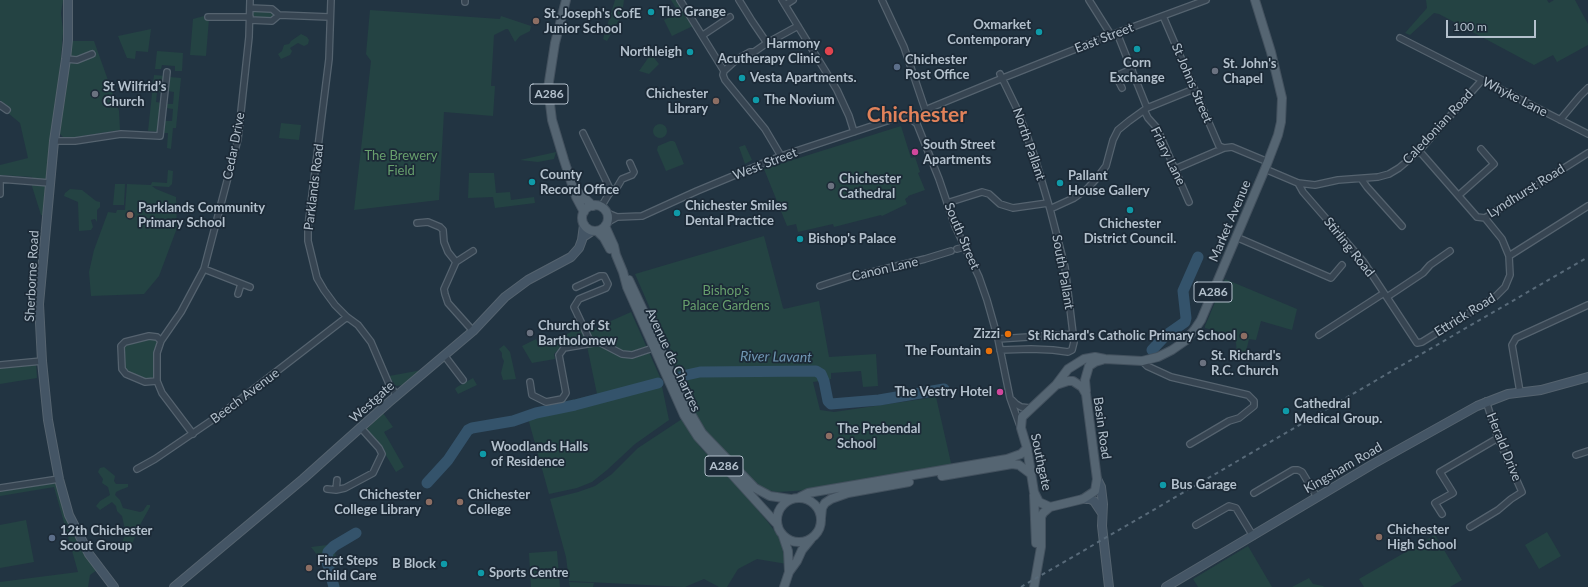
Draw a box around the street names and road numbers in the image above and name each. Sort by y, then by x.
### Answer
street label: East Street [1072,20,1136,56]
street label: St Johns Street [1168,41,1216,125]
street label: Whyke Lane [1480,74,1550,120]
road number: A286 [530,84,568,104]
street label: Caledonian Road [1400,87,1476,167]
street label: North Pallant [1009,106,1049,182]
street label: Cedar Drive [220,111,248,181]
street label: Friary Lane [1147,124,1189,188]
street label: Parklands Road [301,143,327,231]
street label: West Street [731,145,799,183]
street label: Lyndhurst Road [1484,161,1568,221]
street label: Market Avenue [1206,178,1254,264]
street label: South Street [941,200,983,272]
street label: Stirling Road [1320,214,1378,280]
street label: Sherborne Road [22,230,42,322]
street label: South Pallant [1049,234,1077,310]
street label: Canon Lane [850,254,920,284]
road number: A286 [1194,282,1232,302]
street label: Ettrick Road [1432,290,1498,340]
street label: Avenue de Chartres [642,306,704,414]
street label: Beech Avenue [208,365,282,427]
street label: Westgate [347,378,397,426]
street label: Basin Road [1090,396,1114,460]
street label: Herald Drive [1483,411,1525,483]
street label: Southgate [1027,432,1055,492]
street label: Kingsham Road [1301,439,1385,497]
road number: A286 [705,456,743,476]

